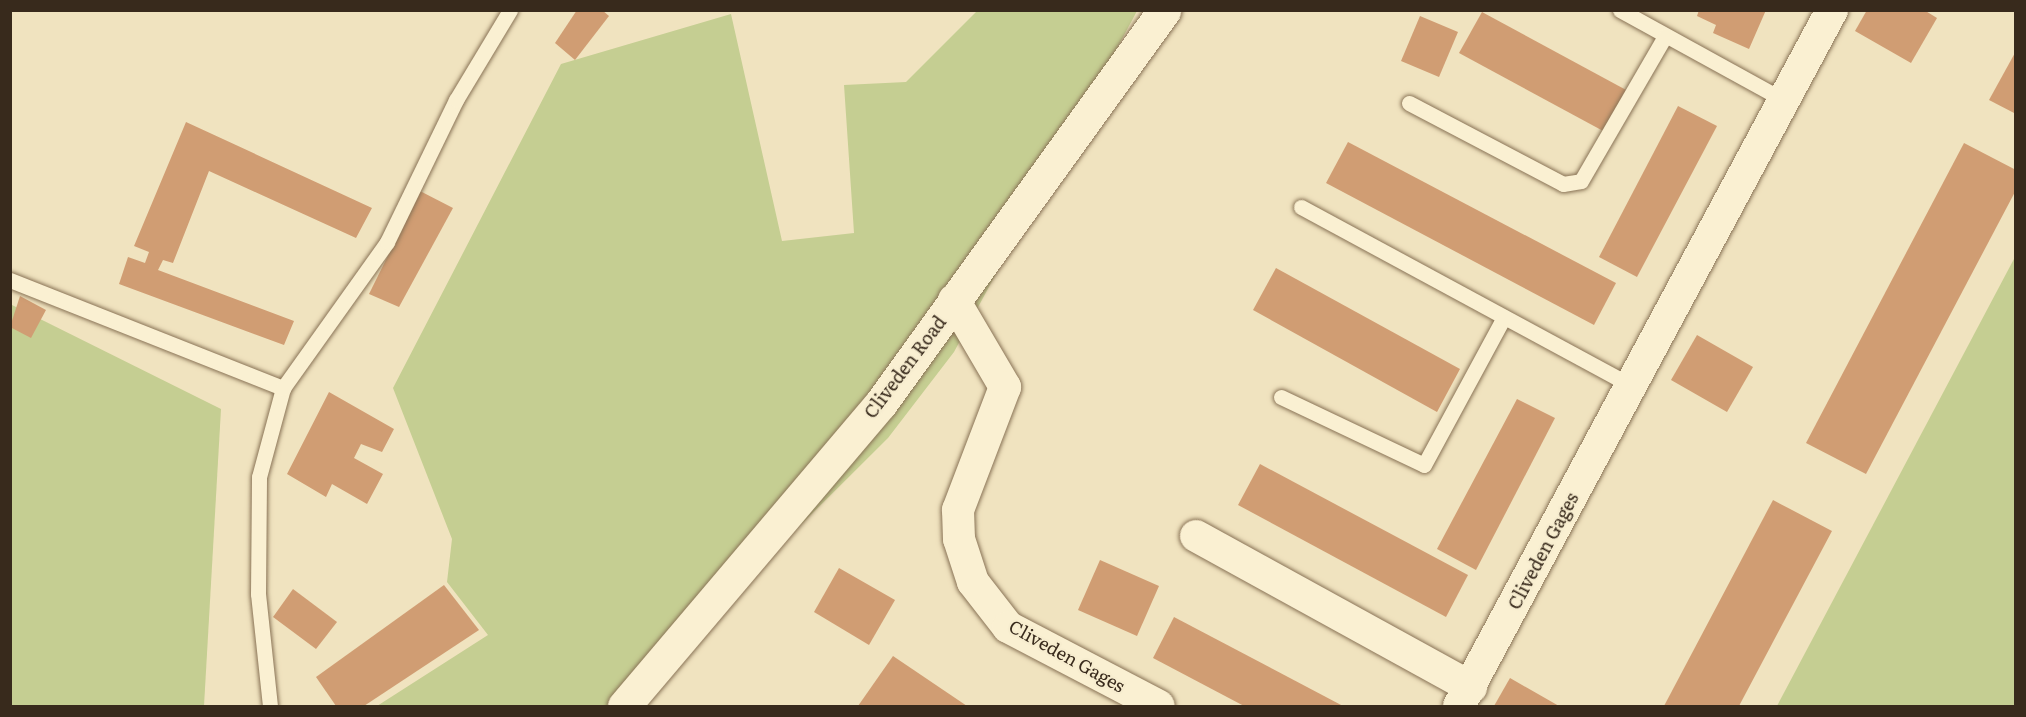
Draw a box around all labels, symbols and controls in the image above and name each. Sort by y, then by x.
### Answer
street label: Cliveden Road [859,312,951,422]
street label: Cliveden Gages [1503,489,1583,613]
street label: Cliveden Gages [1005,615,1129,697]

